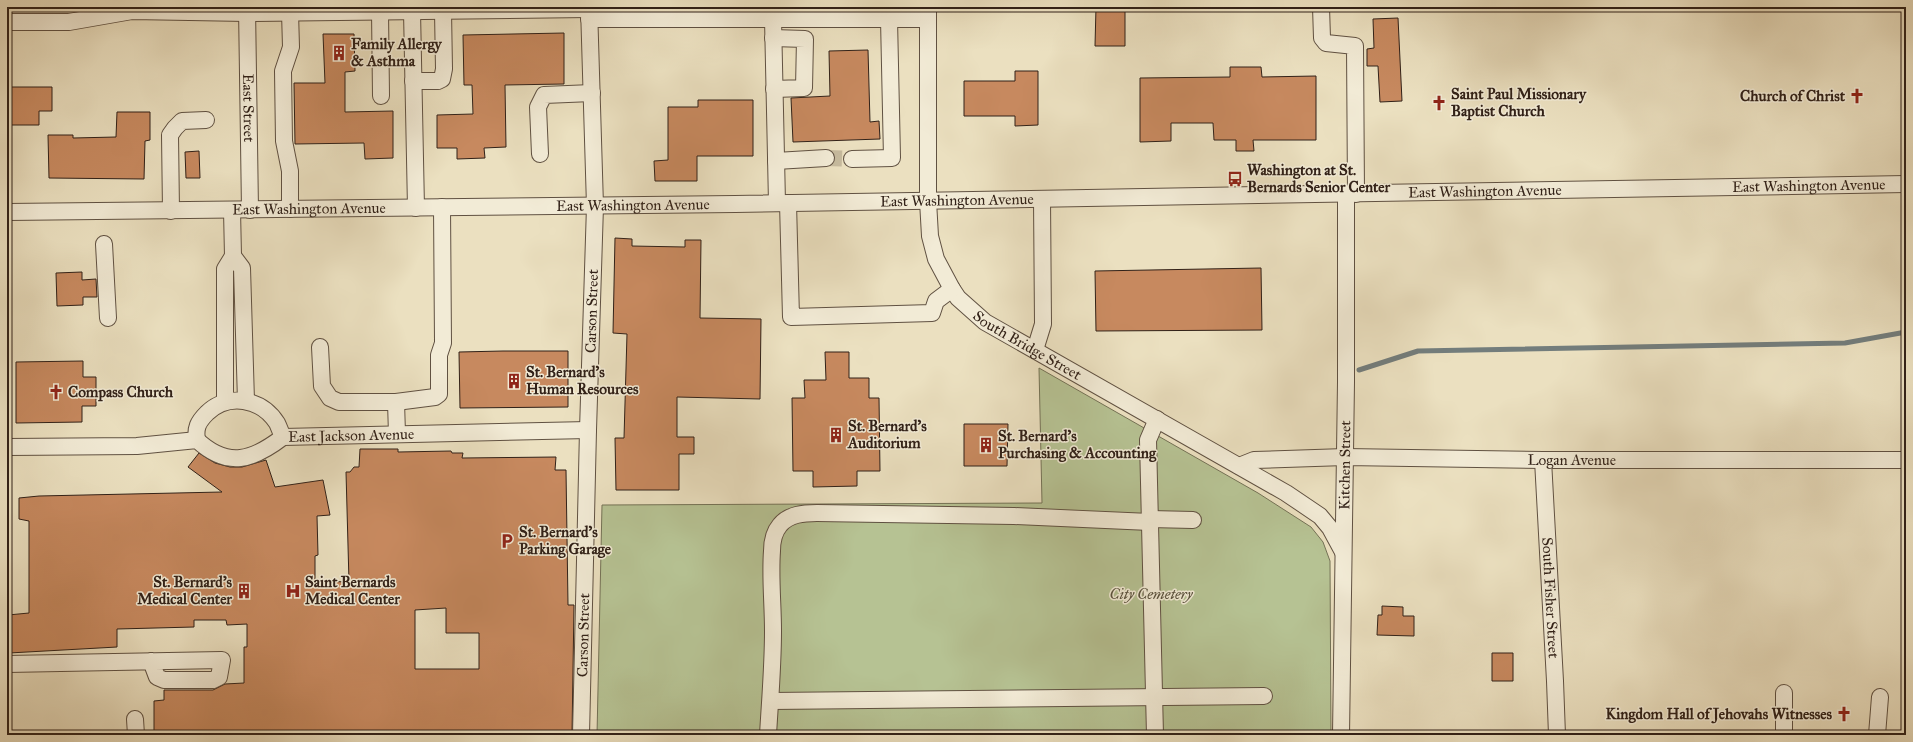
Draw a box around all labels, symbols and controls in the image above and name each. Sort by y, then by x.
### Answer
place label: Family Allergy & Asthma [351,35,443,70]
building icon: Family Allergy & Asthma [330,44,348,62]
street label: East Street [239,74,258,143]
place label: Saint Paul Missionary Baptist Church [1451,85,1587,121]
place label: Church of Christ [1740,87,1846,105]
church icon: Church of Christ [1848,87,1866,105]
church icon: Saint Paul Missionary Baptist Church [1430,94,1448,112]
place label: Washington at St. Bernards Senior Center [1247,161,1391,196]
bus stop icon: Washington at St. Bernards Senior Center [1226,170,1244,188]
street label: East Washington Avenue [1732,175,1886,196]
street label: East Washington Avenue [1408,181,1562,202]
street label: East Washington Avenue [880,190,1034,211]
street label: East Washington Avenue [556,195,710,215]
street label: East Washington Avenue [232,199,386,219]
street label: Carson Street [581,268,602,353]
street label: South Bridge Street [969,307,1085,384]
place label: St. Bernard's Human Resources [526,363,639,398]
building icon: St. Bernard's Human Resources [505,372,523,390]
church icon: Compass Church [47,383,65,401]
place label: Compass Church [68,383,174,402]
place label: St. Bernard's Auditorium [847,417,927,452]
street label: Kitchen Street [1335,419,1354,510]
street label: East Jackson Avenue [288,425,414,446]
building icon: St. Bernard's Auditorium [827,426,845,444]
place label: St. Bernard's Purchasing & Accounting [998,427,1157,463]
building icon: St. Bernard's Purchasing & Accounting [977,436,995,454]
street label: Logan Avenue [1527,451,1616,469]
place label: St. Bernard's Parking Garage [519,523,612,559]
parking icon: St. Bernard's Parking Garage [498,532,516,550]
street label: South Fisher Street [1538,537,1563,660]
place label: St. Bernard's Medical Center [137,573,233,608]
place label: Saint Bernards Medical Center [305,573,400,608]
building icon: St. Bernard's Medical Center [235,582,253,600]
hospital icon: Saint Bernards Medical Center [284,582,302,600]
park label: City Cemetery [1110,585,1194,603]
street label: Carson Street [573,592,593,677]
place label: Kingdom Hall of Jehovahs Witnesses [1606,705,1833,724]
church icon: Kingdom Hall of Jehovahs Witnesses [1835,705,1853,723]

